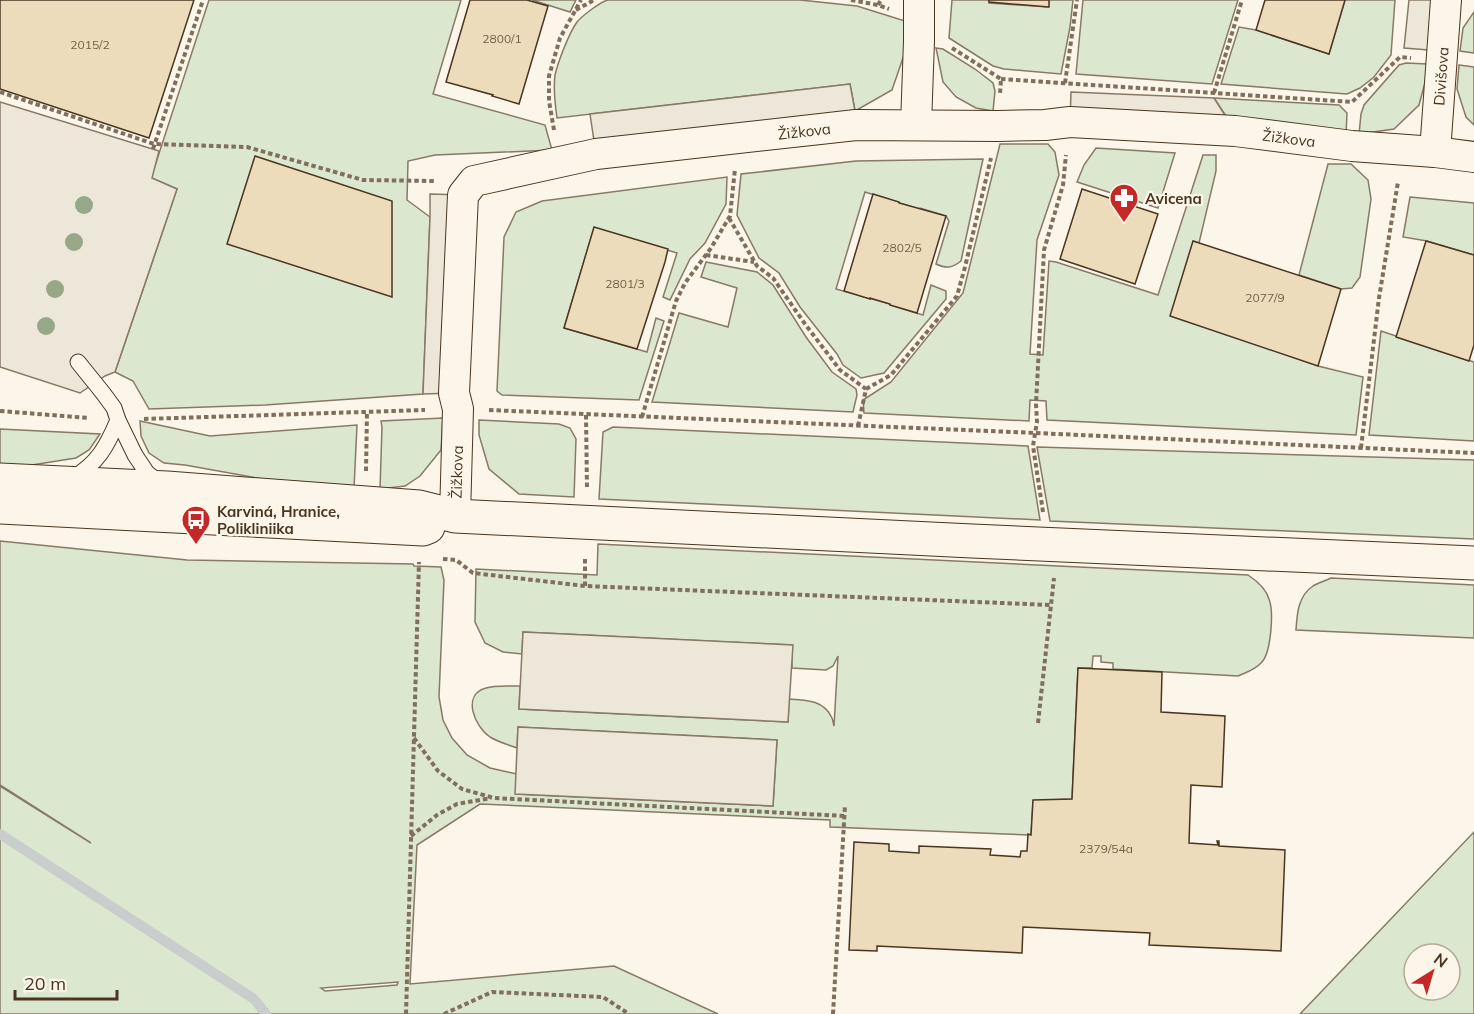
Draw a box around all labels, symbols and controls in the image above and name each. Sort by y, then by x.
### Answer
house number: 2800/1 [482,31,522,46]
house number: 2015/2 [70,37,110,52]
street label: Divišova [1429,46,1452,106]
street label: Žižkova [777,118,832,143]
street label: Žižkova [1261,125,1317,151]
pharmacy icon: Avicena [1108,182,1140,224]
place label: Avicena [1145,189,1202,208]
house number: 2802/5 [882,240,922,255]
house number: 2801/3 [605,276,645,291]
house number: 2077/9 [1245,290,1285,305]
street label: Žižkova [446,445,466,499]
place label: Karviná, Hranice, Polikliniika [217,502,340,538]
bus stop icon: Karviná, Hranice, Polikliniika [180,504,212,546]
house number: 2379/54a [1079,841,1133,856]
north arrow [1402,942,1462,1002]
text: N [1430,948,1452,972]
scale bar [15,963,117,1001]
text: 20 m [24,972,66,995]

